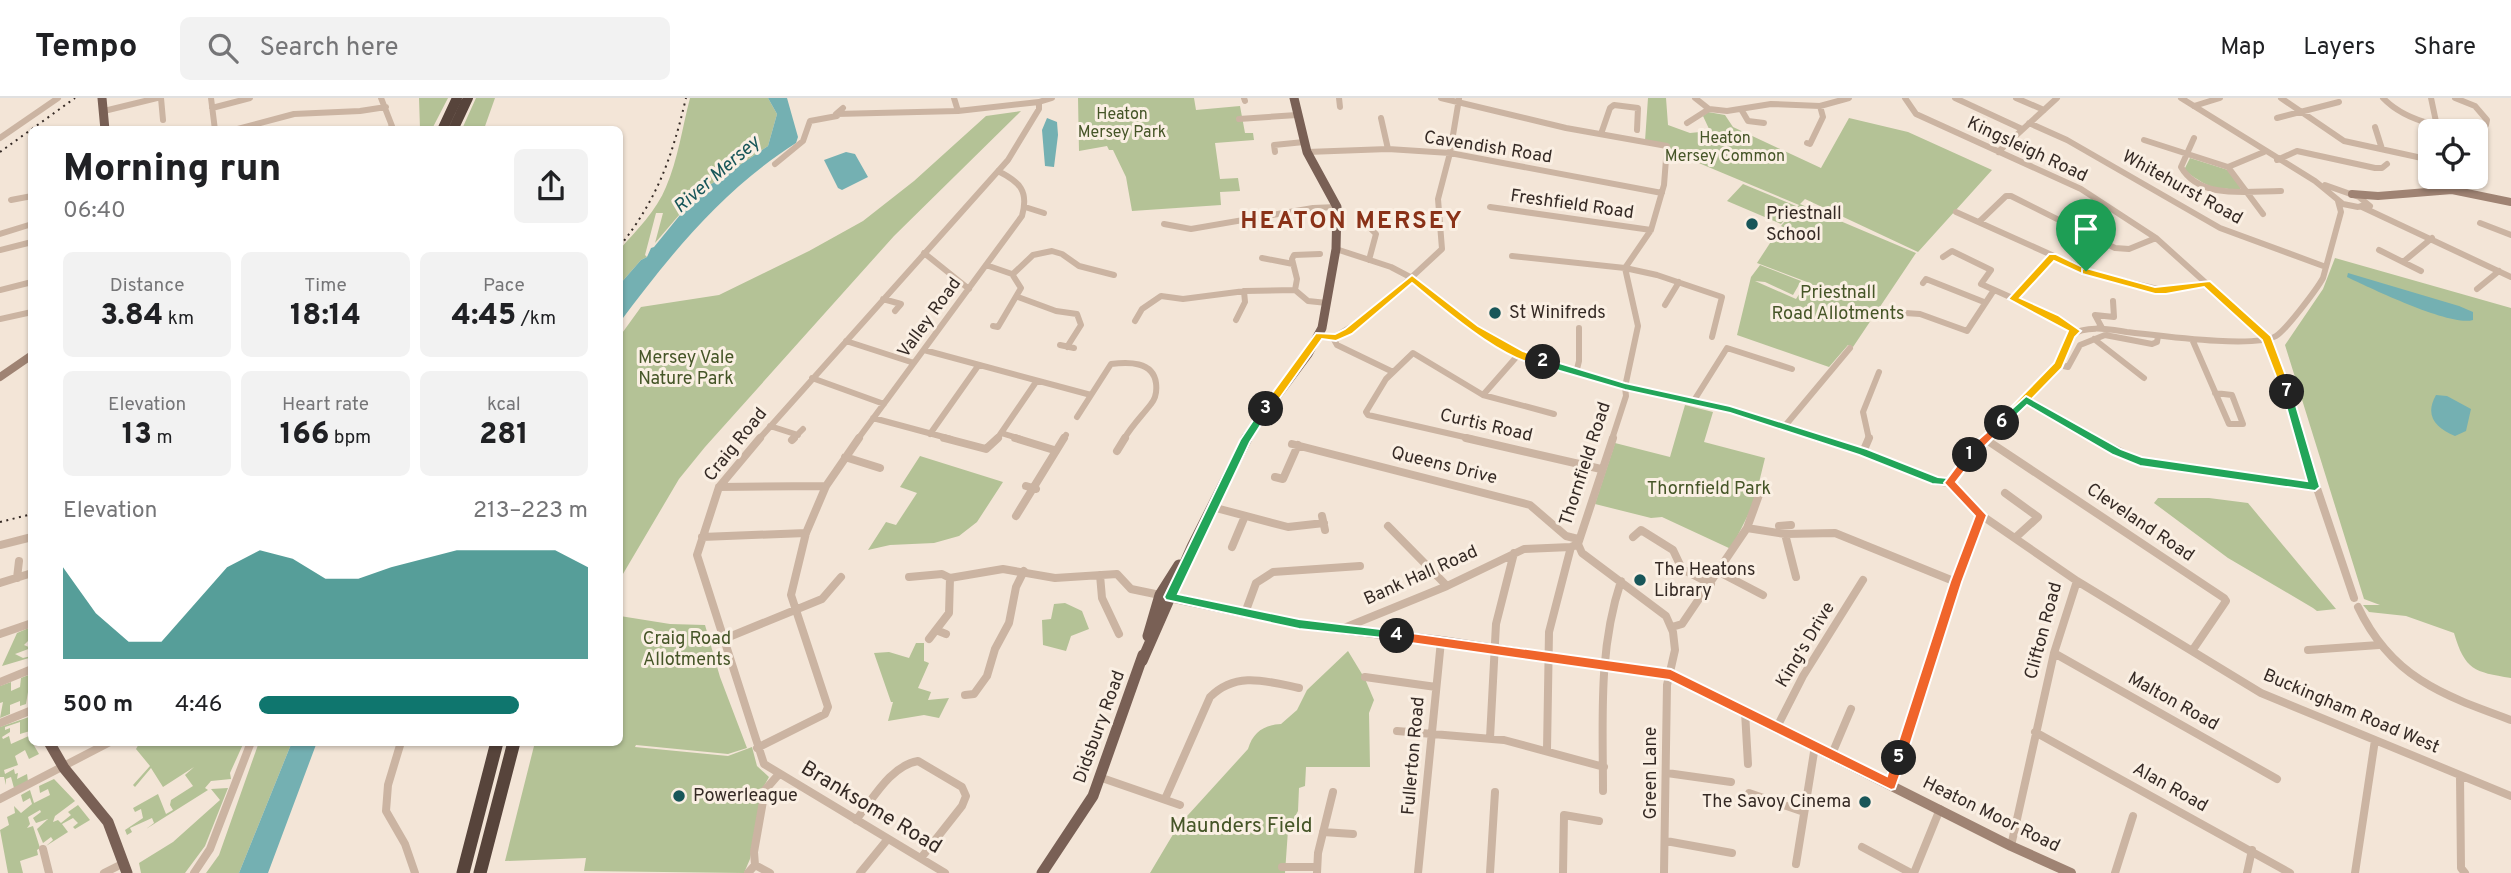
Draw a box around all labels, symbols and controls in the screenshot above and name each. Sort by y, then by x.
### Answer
search box [180,17,670,80]
text: Tempo [35,27,138,69]
icon: search [204,29,242,67]
text: Search here [260,32,398,65]
text: Map [2220,33,2265,63]
text: Layers [2303,33,2375,63]
text: Share [2413,33,2476,63]
park label: Heaton Mersey Park [1078,105,1166,143]
street label: Kingsleigh Road [1963,112,2091,188]
map controls [2418,119,2488,189]
button: locate [2418,119,2488,189]
street label: Cavendish Road [1422,127,1554,169]
park label: Heaton Mersey Common [1665,129,1785,167]
water label: River Mersey [669,130,766,219]
street label: Whitehurst Road [2118,145,2246,231]
text: Morning run [63,146,281,195]
button: share [514,149,588,223]
street label: Freshfield Road [1509,185,1635,225]
text: 06:40 [63,197,126,226]
pin [2056,199,2116,271]
place label: Priestnall School [1766,203,1842,247]
district label: HEATON MERSEY [1240,207,1464,237]
icon: arrive [2067,210,2105,248]
marker: Priestnall School [1744,216,1760,232]
street label: Valley Road [893,273,967,363]
text: Distance [110,274,184,298]
text: Time [304,274,347,298]
text: Pace [483,274,525,298]
park label: Priestnall Road Allotments [1771,282,1905,326]
text: 3.84 [100,298,163,335]
text: 18:14 [290,298,361,335]
text: 4:45 [452,298,516,335]
place label: St Winifreds [1509,302,1606,325]
marker: St Winifreds [1487,305,1503,321]
text: km [163,307,194,331]
text: /km [516,307,556,331]
pin: 2 [1526,344,1560,380]
park label: Mersey Vale Nature Park [638,347,734,391]
text: 2 [1537,349,1548,373]
pin: 7 [2270,374,2304,410]
text: 7 [2281,379,2292,403]
pin: 3 [1248,392,1284,426]
text: Elevation [108,393,186,417]
text: Heart rate [282,393,369,417]
text: kcal [487,393,521,417]
text: 3 [1260,396,1271,420]
street label: Thornfield Road [1555,399,1617,529]
street label: Craig Road [699,403,773,487]
street label: Curtis Road [1437,404,1535,448]
pin: 6 [1984,406,2020,440]
text: 6 [1996,410,2007,434]
text: 13 [122,417,152,454]
text: 166 [280,417,329,454]
text: 281 [479,417,529,454]
text: m [152,426,173,450]
text: bpm [329,426,371,450]
pin: 1 [1952,438,1988,472]
street label: Queens Drive [1389,442,1499,490]
text: 1 [1966,442,1973,466]
park label: Thornfield Park [1647,478,1771,501]
street label: Cleveland Road [2082,478,2198,568]
text: Elevation [63,497,158,526]
text: 213–223 m [473,497,588,526]
street label: Bank Hall Road [1360,541,1482,611]
place label: The Heatons Library [1654,559,1755,603]
marker: The Heatons Library [1632,572,1648,588]
street label: Clifton Road [2020,580,2068,682]
street label: King's Drive [1771,598,1841,692]
pin: 4 [1380,618,1414,654]
text: 4 [1390,623,1403,647]
park label: Craig Road Allotments [643,628,731,672]
street label: Buckingham Road West [2259,664,2443,760]
street label: Didsbury Road [1069,667,1131,787]
street label: Malton Road [2123,668,2223,736]
text: 500 m [63,691,133,720]
text: 4:46 [175,691,222,720]
street label: Fullerton Road [1397,696,1431,816]
street label: Green Lane [1640,726,1663,820]
pin: 5 [1882,740,1916,776]
text: 5 [1893,745,1904,769]
street label: Branksome Road [796,755,946,861]
street label: Alan Road [2128,758,2212,818]
street label: Heaton Moor Road [1919,772,2063,858]
place label: Powerleague [693,785,798,808]
marker: Powerleague [671,788,687,804]
place label: The Savoy Cinema [1702,791,1851,814]
marker: The Savoy Cinema [1857,794,1873,810]
park label: Maunders Field [1169,813,1313,840]

